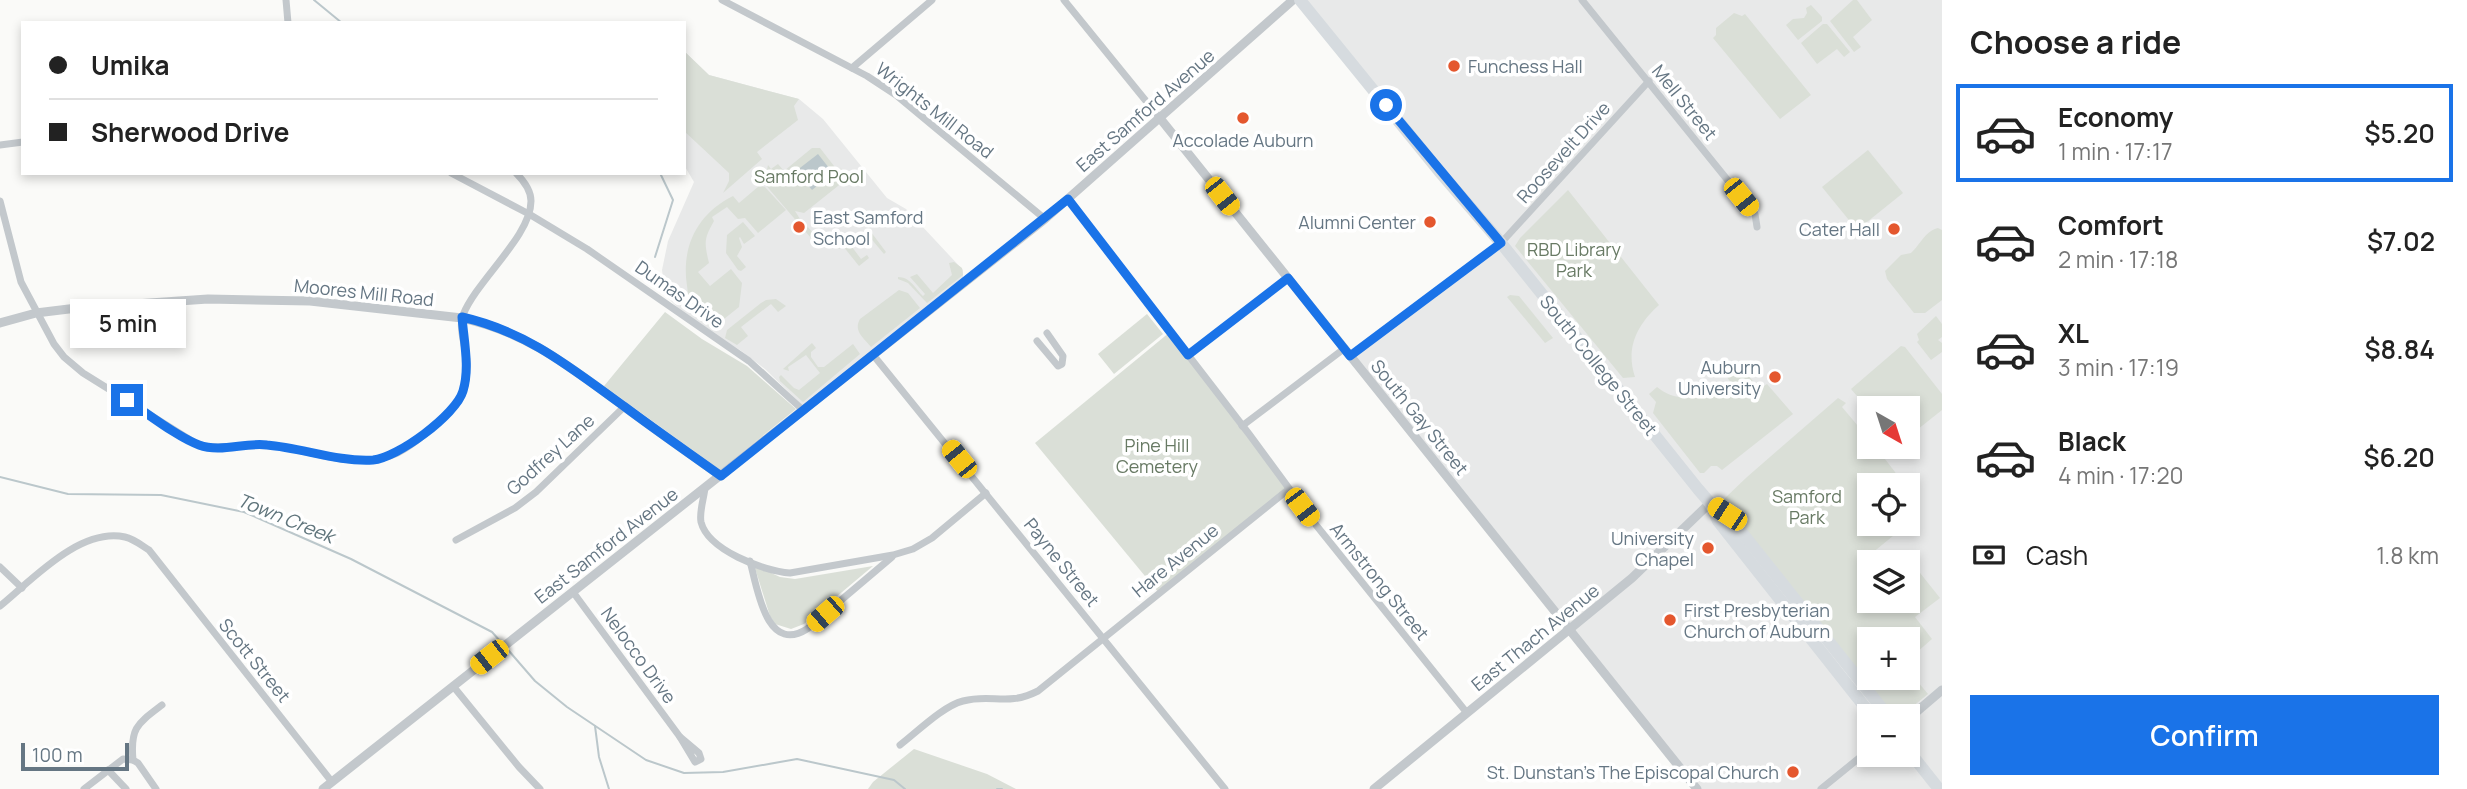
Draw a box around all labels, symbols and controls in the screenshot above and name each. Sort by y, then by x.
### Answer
text: Choose a ride [1970,20,2181,64]
street label: East Samford Avenue [1071,43,1219,177]
text: Umika [91,47,169,83]
place label: Funchess Hall [1468,54,1583,78]
street label: Wrights Mill Road [871,56,999,164]
marker: Funchess Hall [1446,58,1462,74]
street label: Mell Street [1647,59,1723,145]
route start [1370,89,1402,121]
street label: Roosevelt Drive [1511,96,1615,208]
text: Economy [2058,99,2173,135]
icon: car [1974,102,2037,165]
marker: Accolade Auburn [1235,110,1251,126]
text: Sherwood Drive [91,114,290,150]
text: $5.20 [2364,115,2435,151]
place label: Accolade Auburn [1172,128,1314,152]
text: 1 min · 17:17 [2058,135,2172,167]
park label: Samford Pool [754,164,864,188]
car [1201,173,1244,219]
car [1720,174,1763,220]
place label: East Samford School [813,205,924,250]
text: Comfort [2058,207,2164,243]
place label: Alumni Center [1298,210,1416,234]
icon: car [1974,210,2037,273]
marker: Alumni Center [1422,214,1438,230]
place label: Cater Hall [1799,217,1880,241]
marker: East Samford School [791,219,807,235]
marker: Cater Hall [1886,221,1902,237]
text: $7.02 [2367,223,2435,259]
park label: RBD Library Park [1527,237,1622,282]
text: 2 min · 17:18 [2058,243,2178,275]
street label: Dumas Drive [631,255,729,333]
street label: Moores Mill Road [293,273,435,311]
street label: South College Street [1535,290,1663,440]
callout: 5 min [69,298,185,348]
text: 5 min [99,307,157,339]
text: XL [2058,315,2089,351]
icon: car [1974,318,2037,381]
text: $8.84 [2365,331,2435,367]
text: 3 min · 17:19 [2058,351,2179,383]
street label: South Gay Street [1366,354,1474,480]
place label: Auburn University [1678,355,1761,400]
marker: Auburn University [1767,369,1783,385]
route end [111,384,143,416]
north arrow [1857,396,1920,458]
map controls [1857,396,1920,767]
street label: Godfrey Lane [501,408,599,500]
text: Black [2058,423,2126,459]
icon: car [1974,426,2037,489]
park label: Pine Hill Cemetery [1116,433,1199,478]
car [938,436,981,482]
text: $6.20 [2363,439,2435,475]
text: 4 min · 17:20 [2058,459,2184,491]
button: locate [1857,473,1920,536]
street label: East Samford Avenue [529,481,683,609]
car [1281,484,1324,530]
park label: Samford Park [1772,484,1842,529]
water label: Town Creek [234,487,341,550]
car [1704,494,1751,534]
street label: Payne Street [1019,513,1105,611]
street label: Armstrong Street [1325,517,1435,645]
street label: Hare Avenue [1127,518,1223,602]
place label: University Chapel [1611,526,1694,571]
icon: cash [1970,536,2008,574]
text: Cash [2026,537,2088,573]
text: 1.8 km [2376,539,2439,571]
marker: University Chapel [1700,540,1716,556]
button: layers [1857,550,1920,613]
street label: East Thach Avenue [1466,578,1604,696]
car [803,592,848,636]
place label: First Presbyterian Church of Auburn [1684,598,1830,643]
street label: Nelocco Drive [596,602,682,708]
marker: First Presbyterian Church of Auburn [1662,612,1678,628]
street label: Scott Street [214,613,296,707]
button: + [1857,627,1920,690]
car [466,636,513,678]
button: Confirm [1970,695,2439,775]
button: − [1857,704,1920,767]
scale bar [21,740,130,772]
text: 100 m [32,742,83,768]
place label: St. Dunstan's The Episcopal Church [1487,760,1779,784]
marker: St. Dunstan's The Episcopal Church [1785,764,1801,780]

